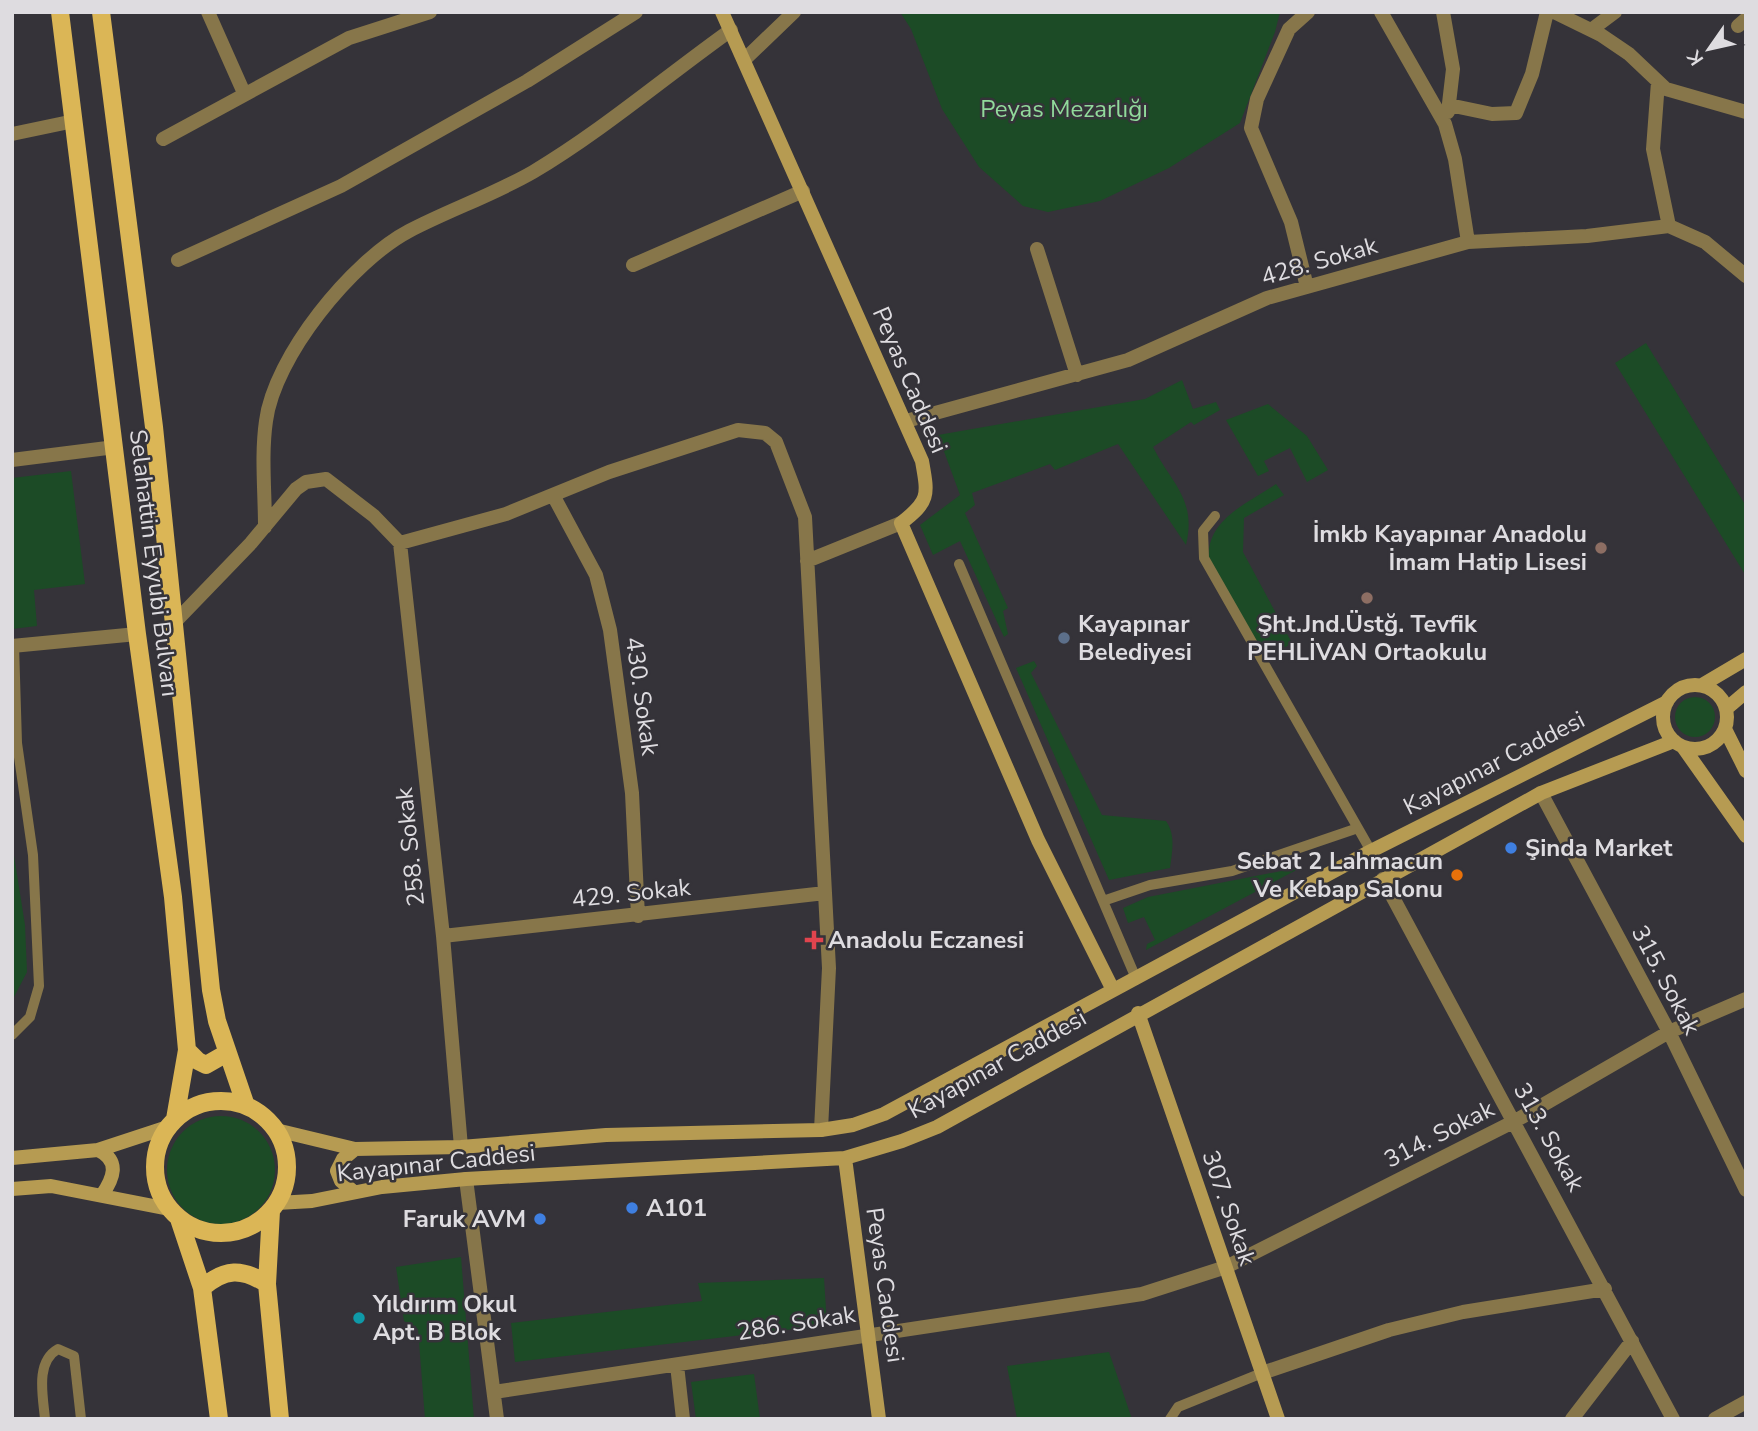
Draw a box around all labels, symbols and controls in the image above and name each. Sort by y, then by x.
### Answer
north arrow [1674,14,1744,84]
text: K [1681,44,1710,70]
park label: Peyas Mezarlığı [980,93,1148,125]
street label: 428. Sokak [1257,229,1382,293]
street label: Peyas Caddesi [865,302,955,458]
street label: Selahattin Eyyubi Bulvarı [122,427,186,699]
place label: İmkb Kayapınar Anadolu İmam Hatip Lisesi [1313,518,1587,578]
marker: İmkb Kayapınar Anadolu İmam Hatip Lisesi [1593,540,1609,556]
marker: Şht.Jnd.Üstğ. Tevfik PEHLİVAN Ortaokulu [1359,590,1375,606]
place label: Kayapınar Belediyesi [1078,608,1192,668]
place label: Şht.Jnd.Üstğ. Tevfik PEHLİVAN Ortaokulu [1247,608,1487,668]
marker: Kayapınar Belediyesi [1056,630,1072,646]
street label: 430. Sokak [618,635,666,758]
street label: Kayapınar Caddesi [1398,703,1590,823]
street label: 258. Sokak [388,785,432,908]
place label: Şinda Market [1525,832,1673,864]
marker: Şinda Market [1503,840,1519,856]
place label: Sebat 2 Lahmacun Ve Kebap Salonu [1237,845,1443,905]
marker: Sebat 2 Lahmacun Ve Kebap Salonu [1449,867,1465,883]
street label: 429. Sokak [570,871,693,915]
street label: 315. Sokak [1624,920,1709,1041]
place label: Anadolu Eczanesi [828,924,1024,956]
marker: Anadolu Eczanesi [806,932,822,948]
street label: Kayapınar Caddesi [902,1002,1092,1126]
street label: 313. Sokak [1506,1077,1592,1198]
street label: 314. Sokak [1378,1092,1500,1175]
street label: Kayapınar Caddesi [335,1137,537,1189]
street label: 307. Sokak [1194,1146,1264,1271]
place label: A101 [646,1192,707,1224]
marker: A101 [624,1200,640,1216]
place label: Faruk AVM [403,1203,526,1235]
street label: Peyas Caddesi [858,1205,912,1365]
marker: Faruk AVM [532,1211,548,1227]
place label: Yıldırım Okul Apt. B Blok [372,1288,517,1348]
street label: 286. Sokak [734,1298,859,1348]
marker: Yıldırım Okul Apt. B Blok [351,1310,367,1326]

